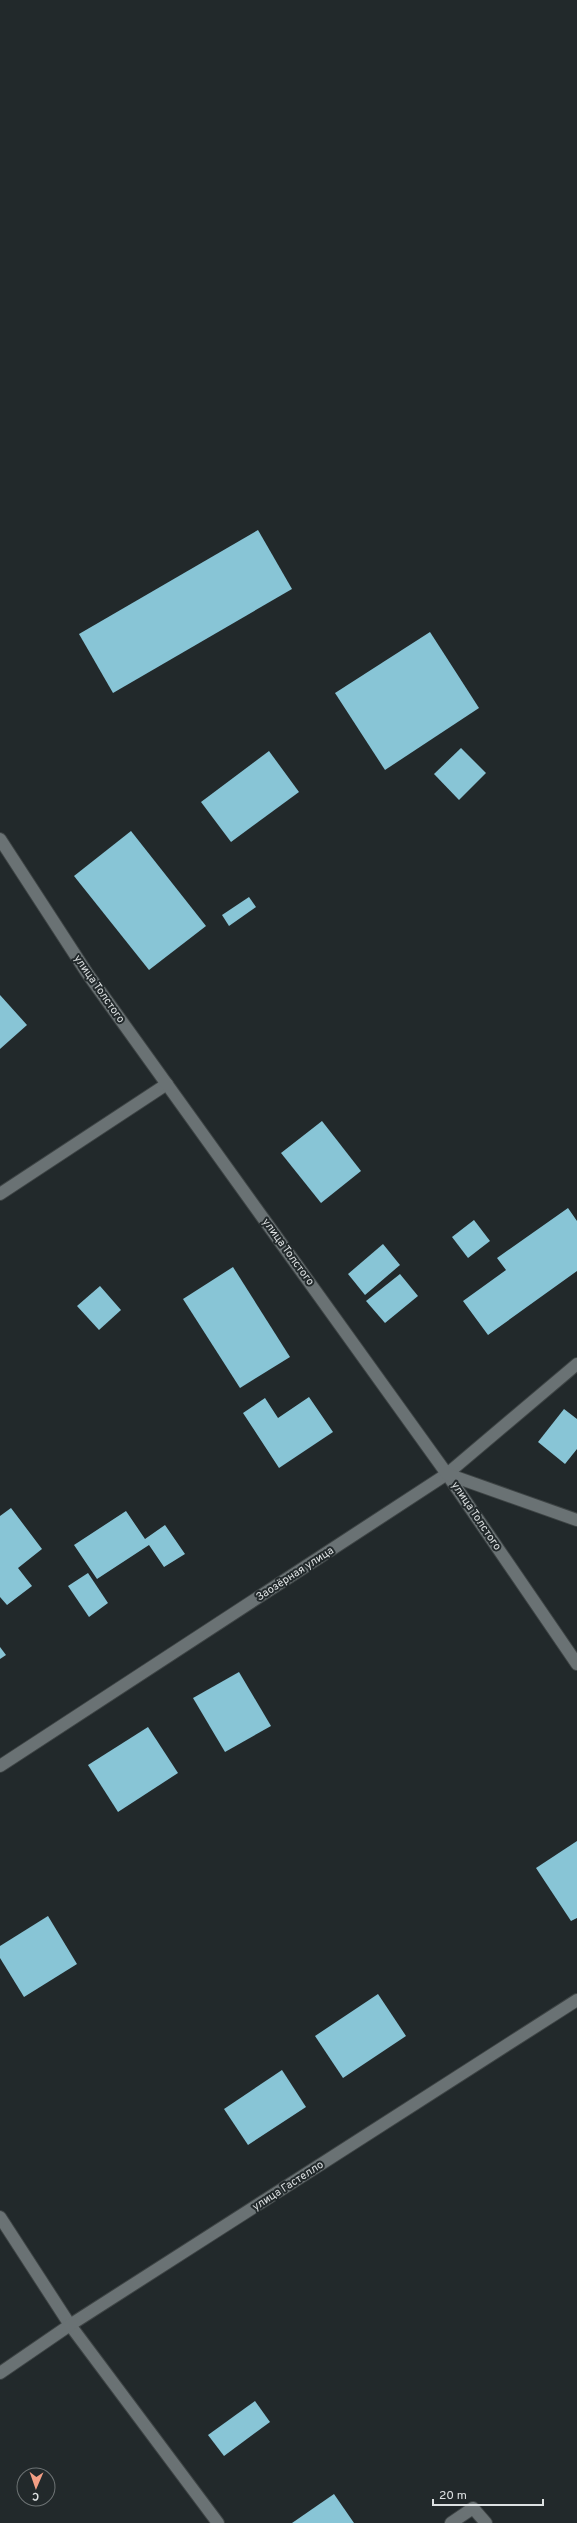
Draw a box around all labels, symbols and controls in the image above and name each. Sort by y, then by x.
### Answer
street label: улица Толстого [70,952,128,1026]
street label: улица Толстого [259,1216,317,1288]
street label: улица Толстого [448,1479,504,1553]
street label: Заозёрная улица [253,1544,337,1604]
street label: улица Гастелло [250,2158,326,2214]
north arrow [16,2467,56,2507]
scale bar [433,2481,543,2507]
text: 20 m [439,2488,467,2504]
text: С [32,2489,39,2503]

